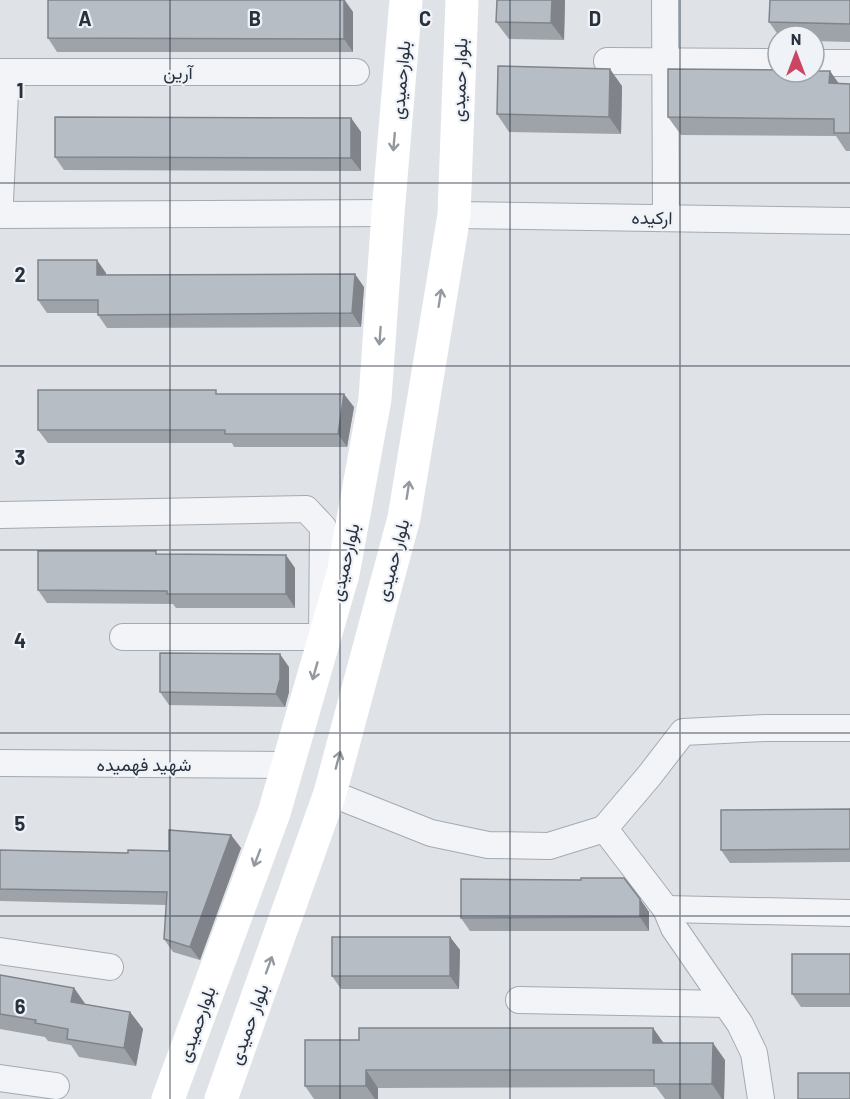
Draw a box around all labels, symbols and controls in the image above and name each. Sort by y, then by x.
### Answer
text: A [78,6,92,30]
text: B [249,6,261,30]
text: C [419,6,431,30]
text: D [589,6,601,30]
north arrow [766,24,826,84]
text: N [791,29,801,48]
street label: بلوار حمیدی [447,38,472,122]
street label: بلوارحمیدی [386,40,415,120]
street label: آرین [163,61,195,84]
text: 1 [16,78,24,102]
one-way arrow [388,132,399,151]
street label: ارکیده [631,206,673,229]
text: 2 [14,262,26,286]
one-way arrow [435,289,446,308]
one-way arrow [374,326,385,346]
text: 3 [15,445,25,469]
one-way arrow [403,481,414,501]
street label: بلوار حمیدی [370,517,414,604]
street label: بلوارحمیدی [324,521,365,603]
text: 4 [14,628,26,652]
one-way arrow [309,661,320,680]
one-way arrow [333,751,345,770]
street label: شهید فهمیده [97,753,191,776]
text: 5 [15,811,26,835]
one-way arrow [251,848,262,866]
one-way arrow [264,956,275,975]
street label: بلوار حمیدی [223,981,274,1068]
street label: بلوارحمیدی [172,983,221,1065]
text: 6 [15,994,26,1018]

